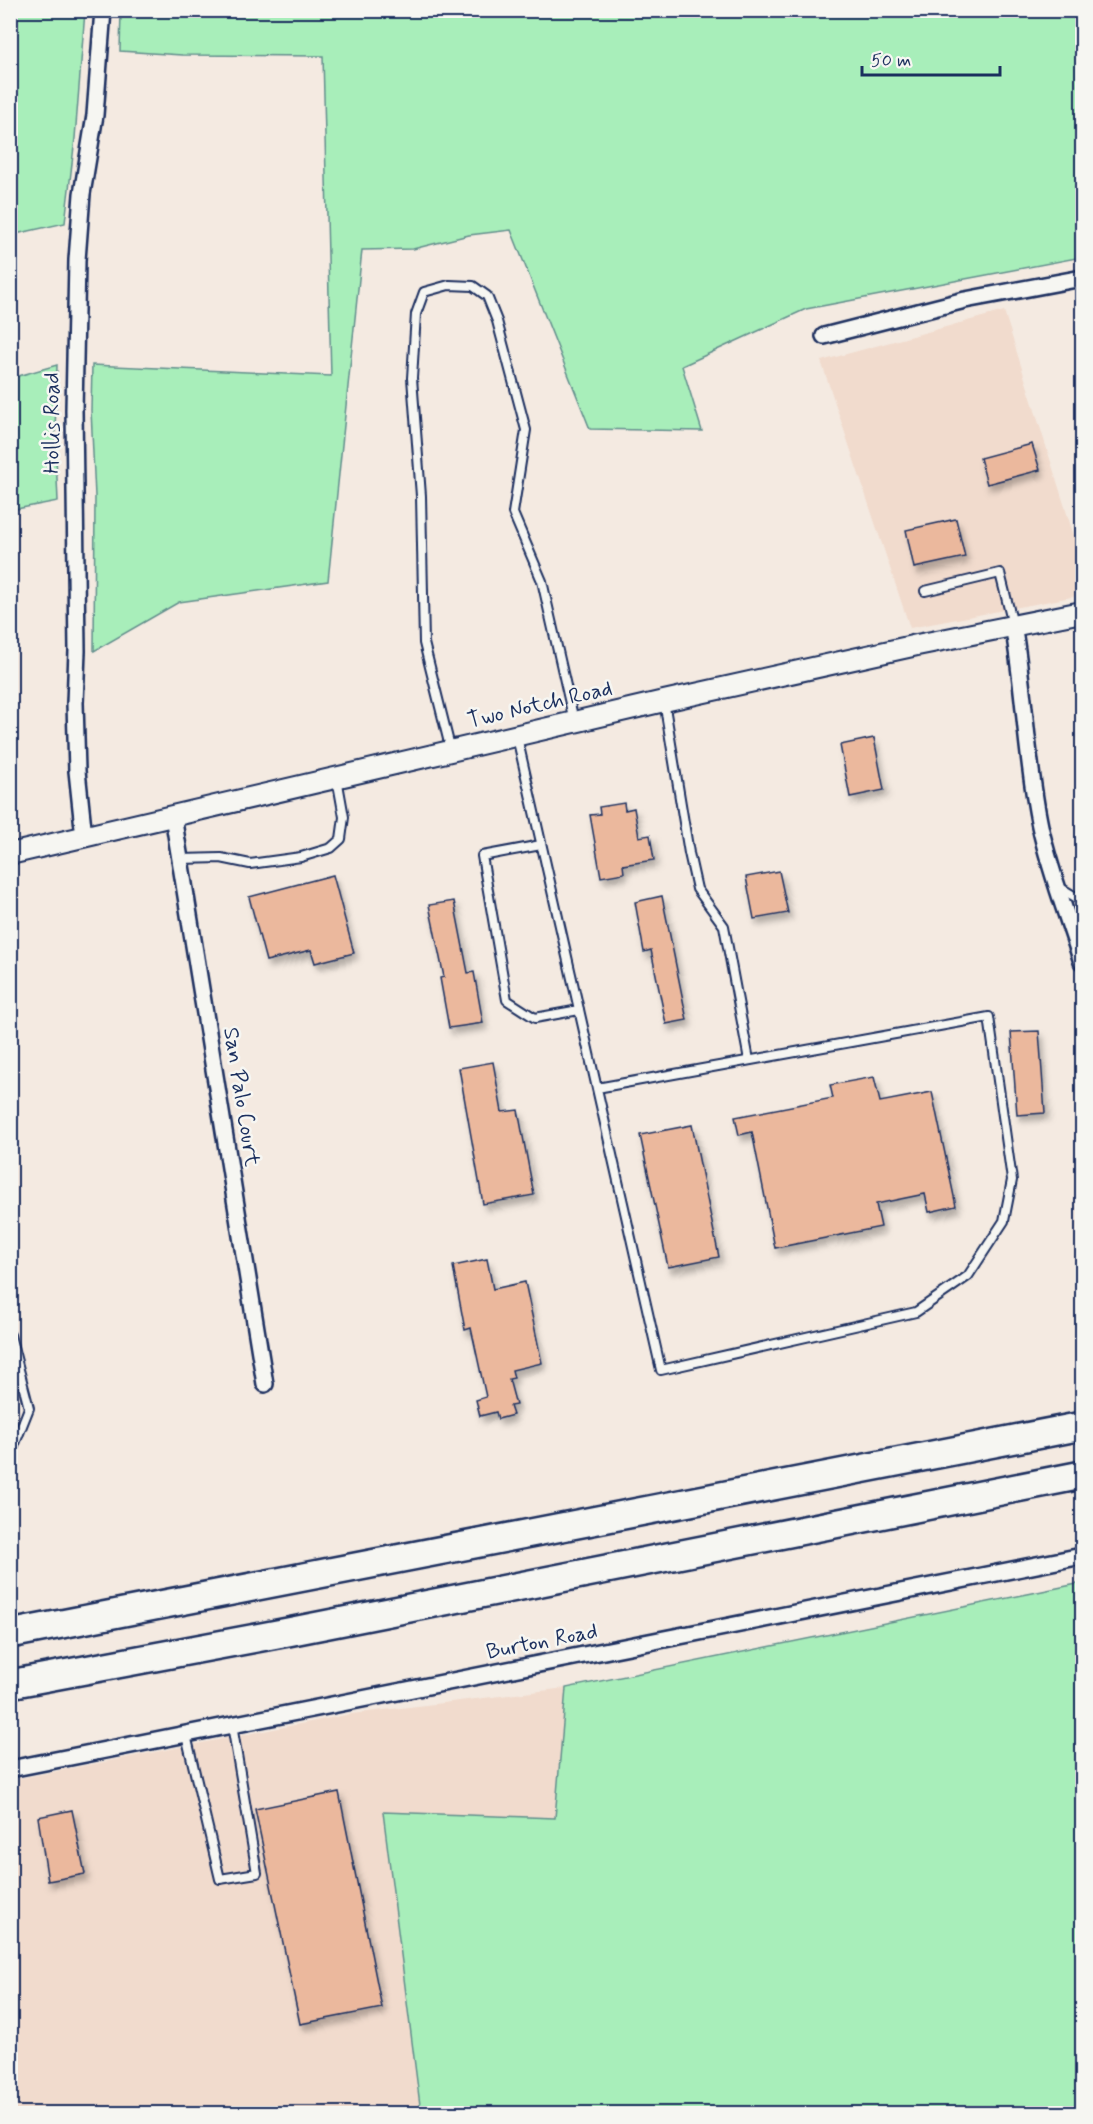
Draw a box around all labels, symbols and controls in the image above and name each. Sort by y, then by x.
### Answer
scale bar [862,39,1000,77]
text: 50 m [871,49,911,73]
street label: Hollis Road [39,372,67,474]
street label: Two Notch Road [465,675,615,735]
street label: San Palo Court [216,1025,266,1169]
street label: Burton Road [484,1617,600,1667]

